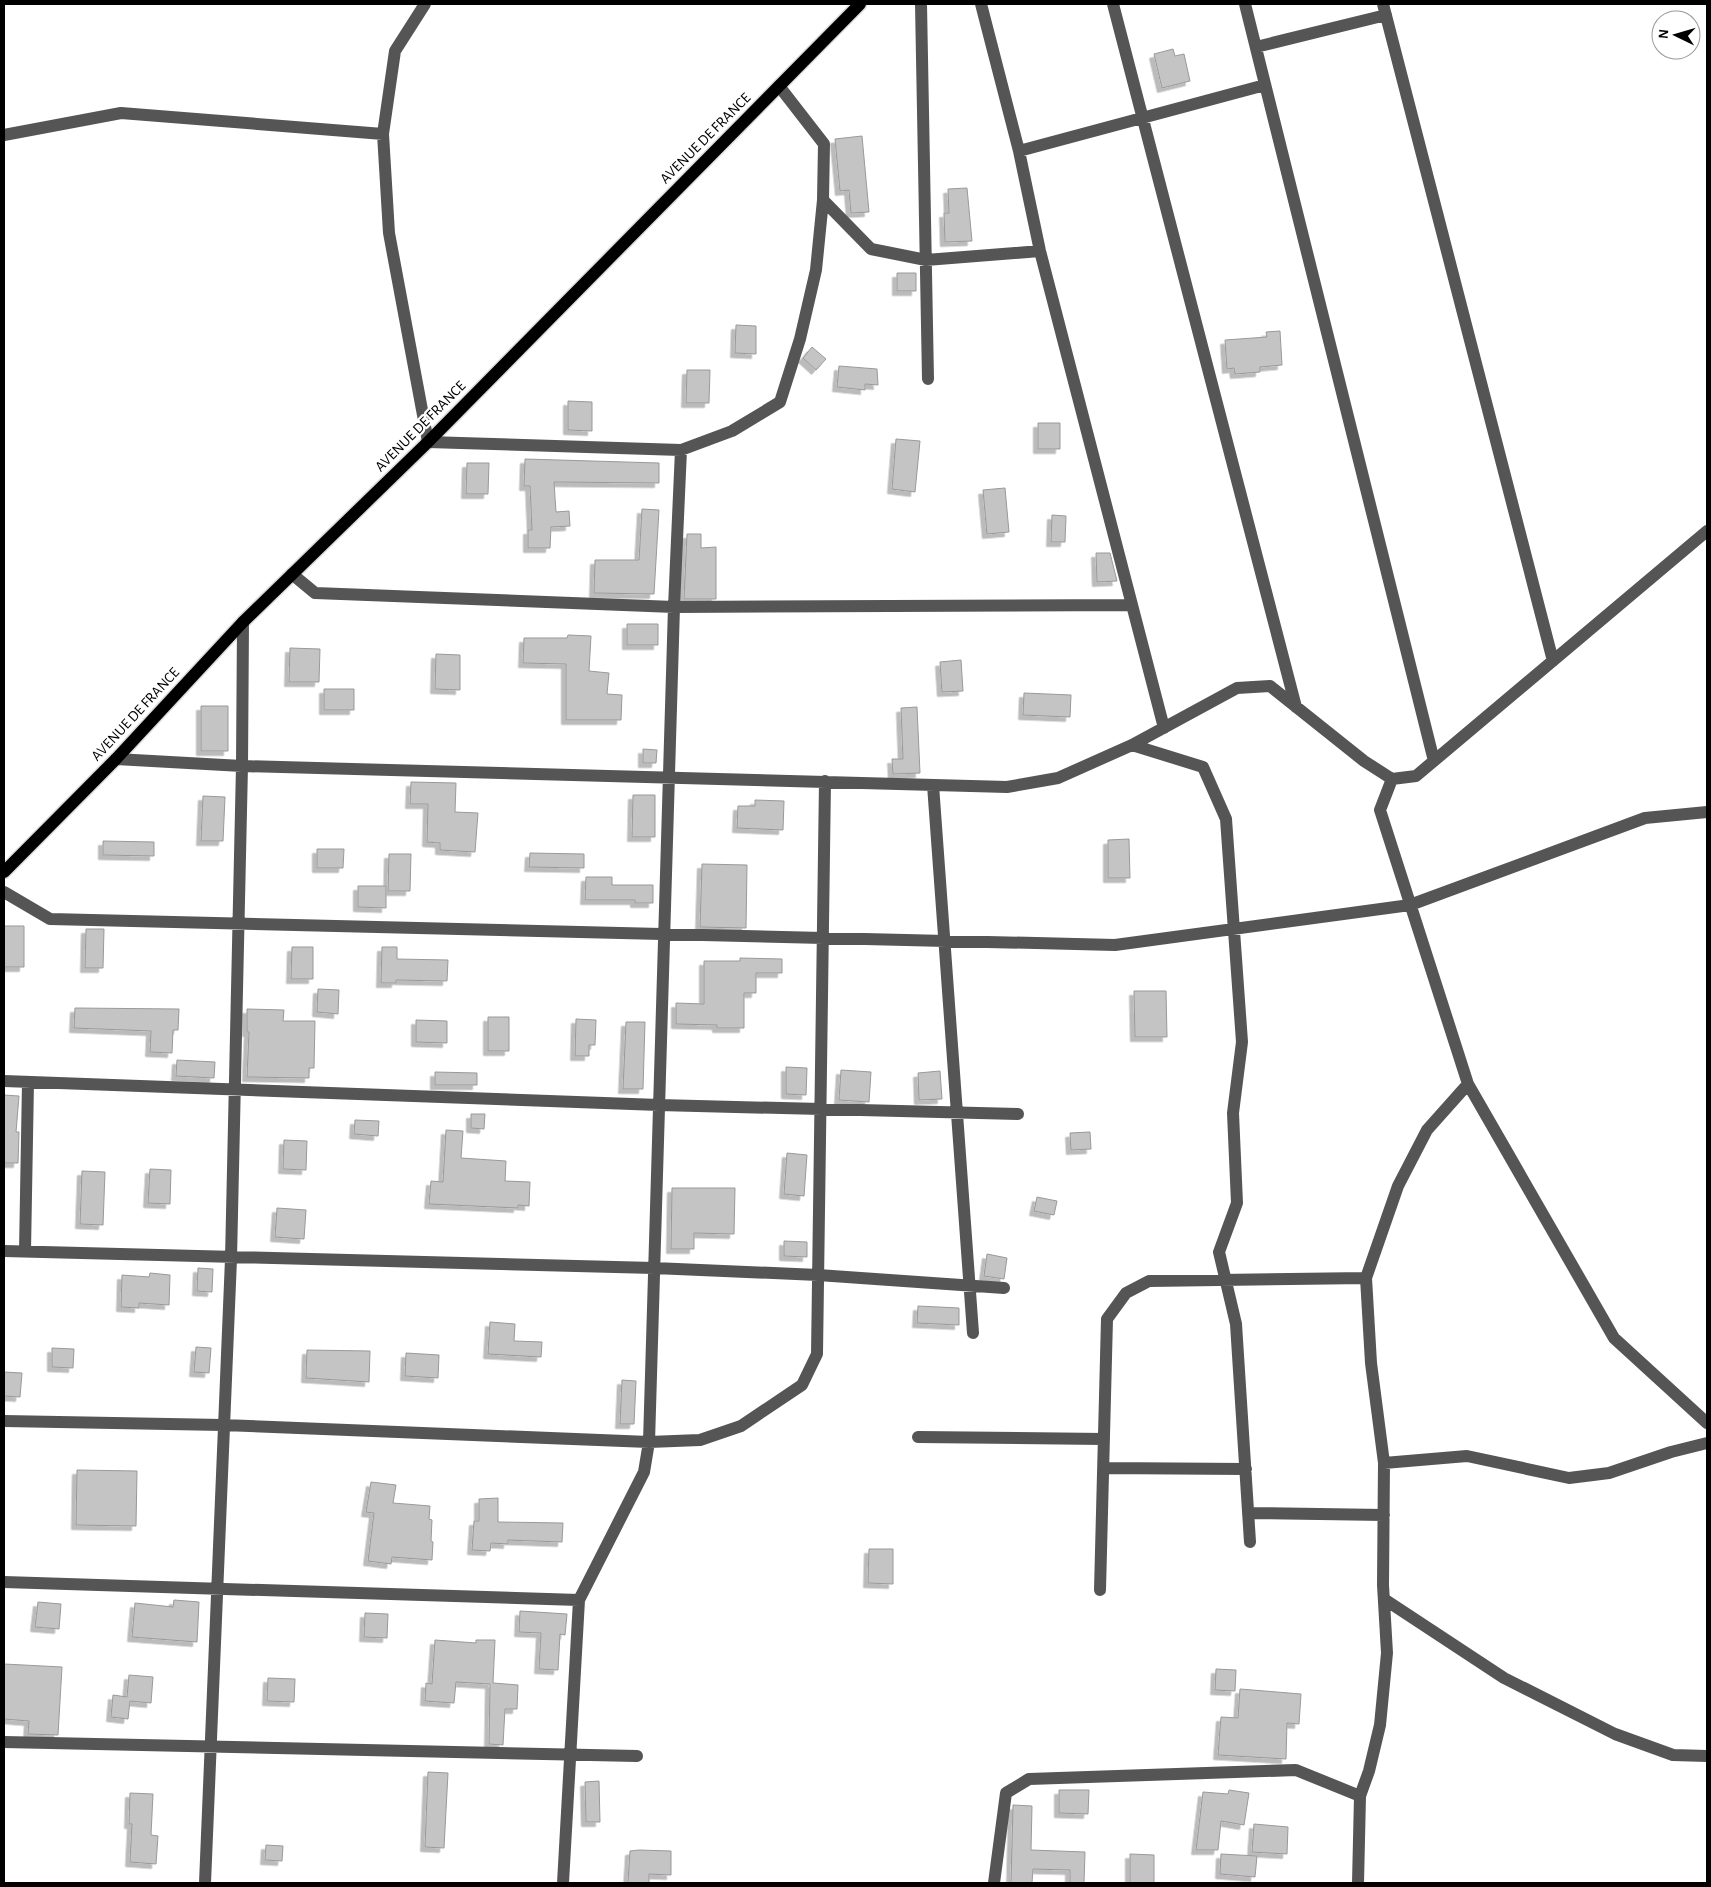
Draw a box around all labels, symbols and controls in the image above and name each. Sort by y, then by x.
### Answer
north arrow [1651,10,1701,60]
text: N [1657,28,1671,39]
street label: AVENUE DE FRANCE [657,90,754,187]
street label: AVENUE DE FRANCE [372,378,469,475]
street label: AVENUE DE FRANCE [89,665,182,764]

